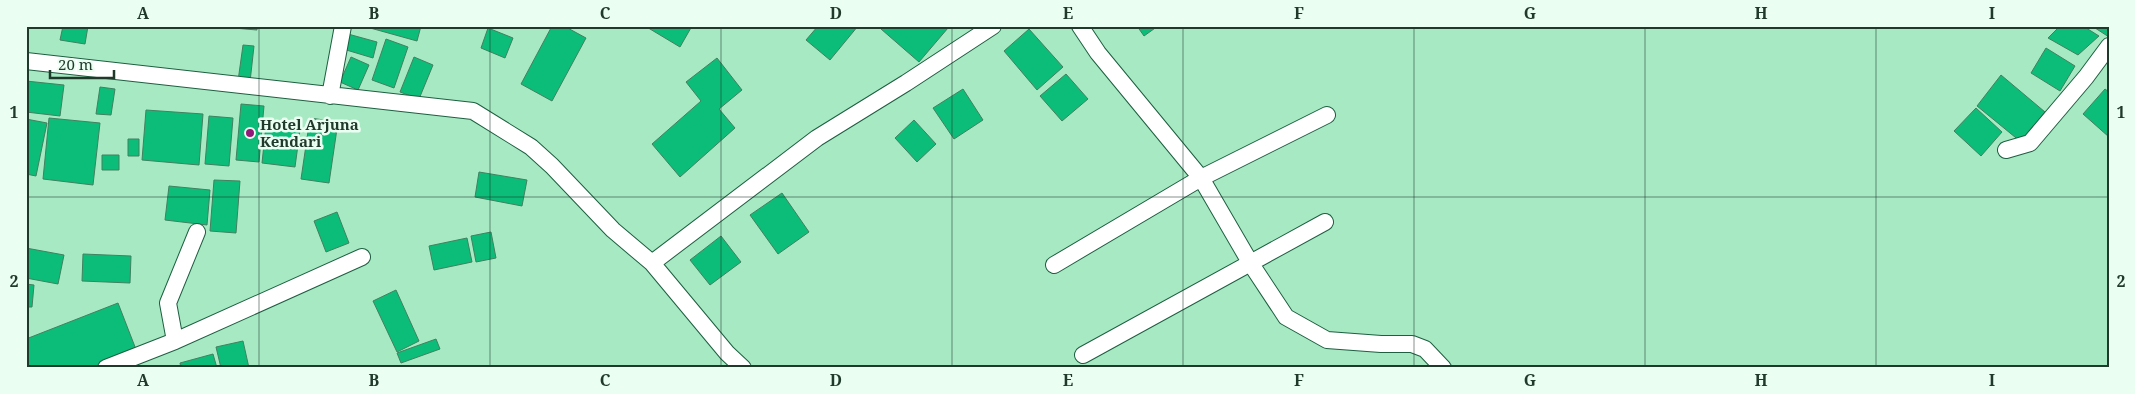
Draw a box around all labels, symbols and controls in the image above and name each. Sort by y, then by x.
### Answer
text: A [137,2,150,24]
text: B [369,2,380,24]
text: C [600,2,611,24]
text: D [830,2,842,24]
text: E [1063,2,1073,24]
text: F [1294,2,1304,24]
text: G [1524,2,1536,24]
text: H [1754,2,1768,24]
text: I [1989,2,1995,24]
scale bar [50,48,114,80]
text: 20 m [58,54,93,74]
text: 1 [9,101,19,123]
text: 1 [2116,101,2126,123]
place label: Hotel Arjuna Kendari [260,114,359,151]
marker: Hotel Arjuna Kendari [244,127,256,139]
text: 2 [9,270,19,292]
text: 2 [2116,270,2126,292]
text: A [137,369,150,391]
text: B [369,369,380,391]
text: C [600,369,611,391]
text: D [830,369,842,391]
text: E [1063,369,1073,391]
text: F [1294,369,1304,391]
text: G [1524,369,1536,391]
text: H [1754,369,1768,391]
text: I [1989,369,1995,391]

